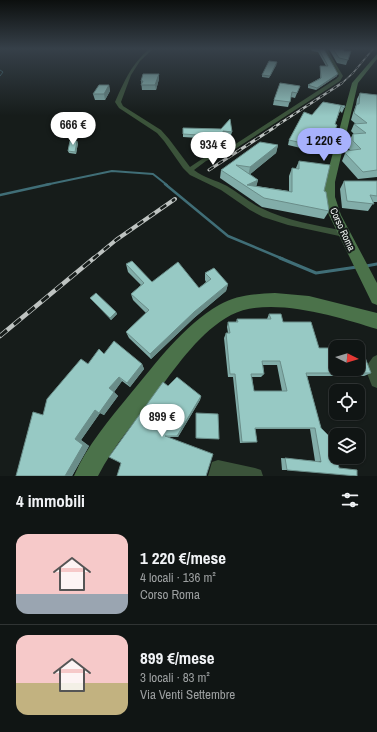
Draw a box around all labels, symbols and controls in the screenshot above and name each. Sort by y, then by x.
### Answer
pin: 666 € [45,112,101,146]
text: 666 € [60,116,86,133]
pin: 1 220 € [287,128,361,162]
pin: 934 € [185,132,241,166]
text: 1 220 € [306,132,342,149]
text: 934 € [200,136,226,153]
street label: Corso Roma [327,206,358,253]
north arrow [329,340,365,376]
map controls [329,340,365,464]
button: locate [329,384,365,420]
pin: 899 € [134,404,190,438]
text: 899 € [149,408,175,425]
button: layers [329,428,365,464]
text: 4 immobili [16,489,85,512]
icon: filters [339,489,361,511]
text: 1 220 €/mese [140,546,226,569]
icon: home [48,550,96,598]
text: 4 locali · 136 m² [140,569,216,586]
text: Corso Roma [140,586,200,603]
text: 899 €/mese [140,646,214,669]
icon: home [48,651,96,699]
text: 3 locali · 83 m² [140,669,210,686]
text: Via Venti Settembre [140,686,235,703]

